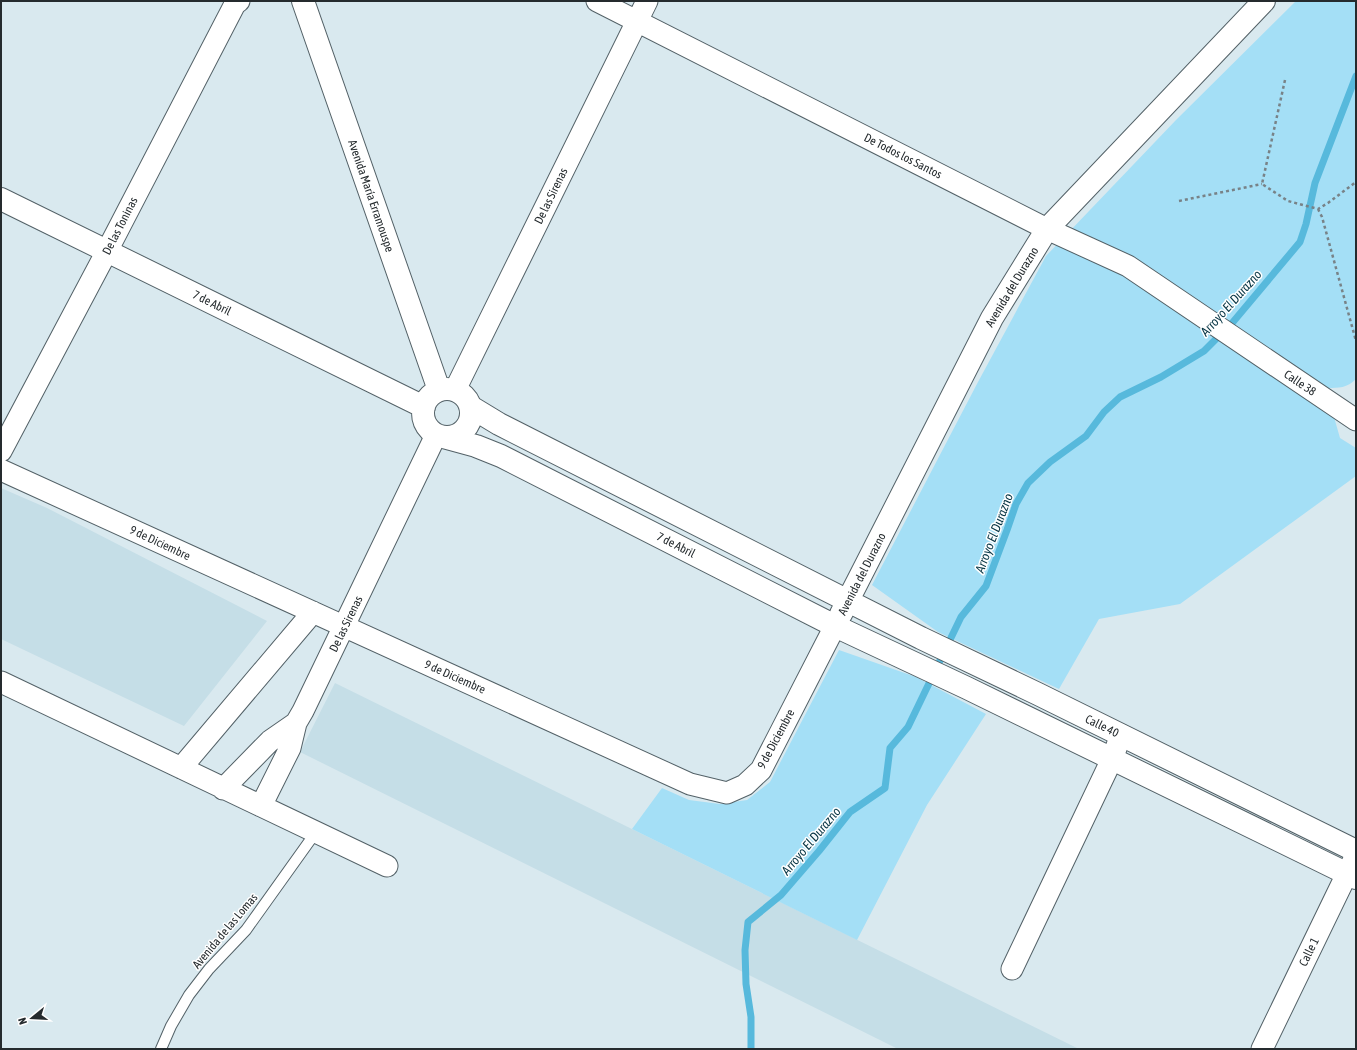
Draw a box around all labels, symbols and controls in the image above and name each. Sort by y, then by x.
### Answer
street label: De Todos los Santos [862,130,944,182]
street label: Avenida María Erramouspe [345,138,397,254]
street label: De las Sirenas [531,166,571,226]
street label: De las Toninas [99,195,141,257]
street label: Avenida del Durazno [983,244,1042,330]
water label: Arroyo El Durazno [1197,267,1265,340]
street label: 7 de Abril [190,288,234,319]
street label: Calle 38 [1281,367,1319,399]
water label: Arroyo El Durazno [972,491,1016,576]
street label: 9 de Diciembre [127,523,193,563]
street label: 7 de Abril [655,529,698,561]
street label: Avenida del Durazno [835,530,889,618]
street label: De las Sirenas [326,594,366,654]
street label: 9 de Diciembre [422,657,488,697]
street label: 9 de Diciembre [754,707,798,771]
street label: Calle 40 [1083,712,1121,740]
water label: Arroyo El Durazno [778,804,844,879]
street label: Avenida de las Lomas [189,891,261,971]
street label: Calle 1 [1296,935,1322,969]
north arrow [12,998,52,1038]
text: N [16,1016,29,1026]

